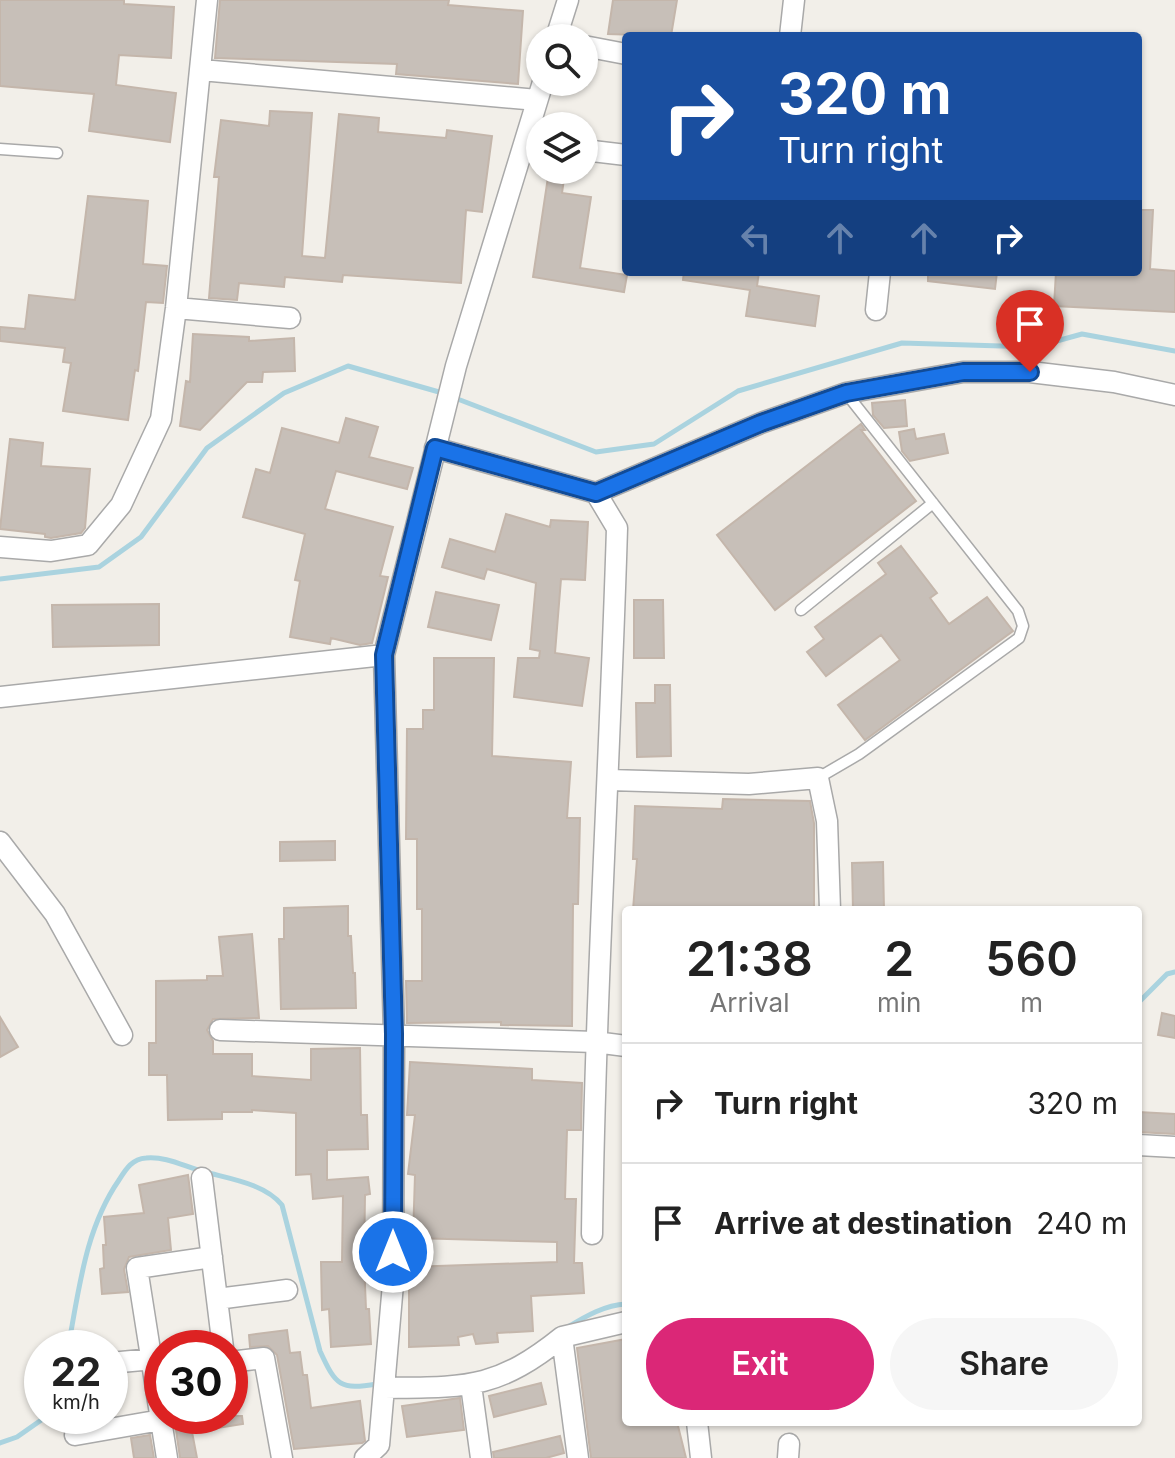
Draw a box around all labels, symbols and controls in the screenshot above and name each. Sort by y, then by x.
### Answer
map controls [526,24,598,184]
button: search [526,24,598,96]
text: 320 m [778,60,952,128]
icon: right [646,64,750,168]
button: layers [526,112,598,184]
text: Turn right [778,128,943,172]
icon: left [734,216,778,260]
icon: ahead [818,216,862,260]
icon: ahead [902,216,946,260]
icon: right [986,216,1030,260]
pin [996,290,1064,372]
icon: arrive [1008,302,1052,346]
text: 21:38 [686,929,813,988]
text: 2 [884,929,914,988]
text: 560 [985,929,1078,988]
text: Arrival [709,987,789,1018]
text: min [877,987,921,1018]
text: m [1020,987,1043,1018]
icon: right [646,1081,690,1125]
text: Turn right [714,1085,858,1121]
text: 320 m [1028,1085,1118,1121]
icon: arrive [646,1201,690,1245]
text: Arrive at destination [714,1205,1012,1241]
text: 240 m [1036,1205,1127,1241]
position arrow [351,1210,435,1294]
button: Exit [646,1318,874,1410]
button: Share [890,1318,1118,1410]
speed limit sign: 30 [144,1330,248,1434]
text: 22 [51,1347,101,1396]
text: km/h [52,1390,100,1414]

